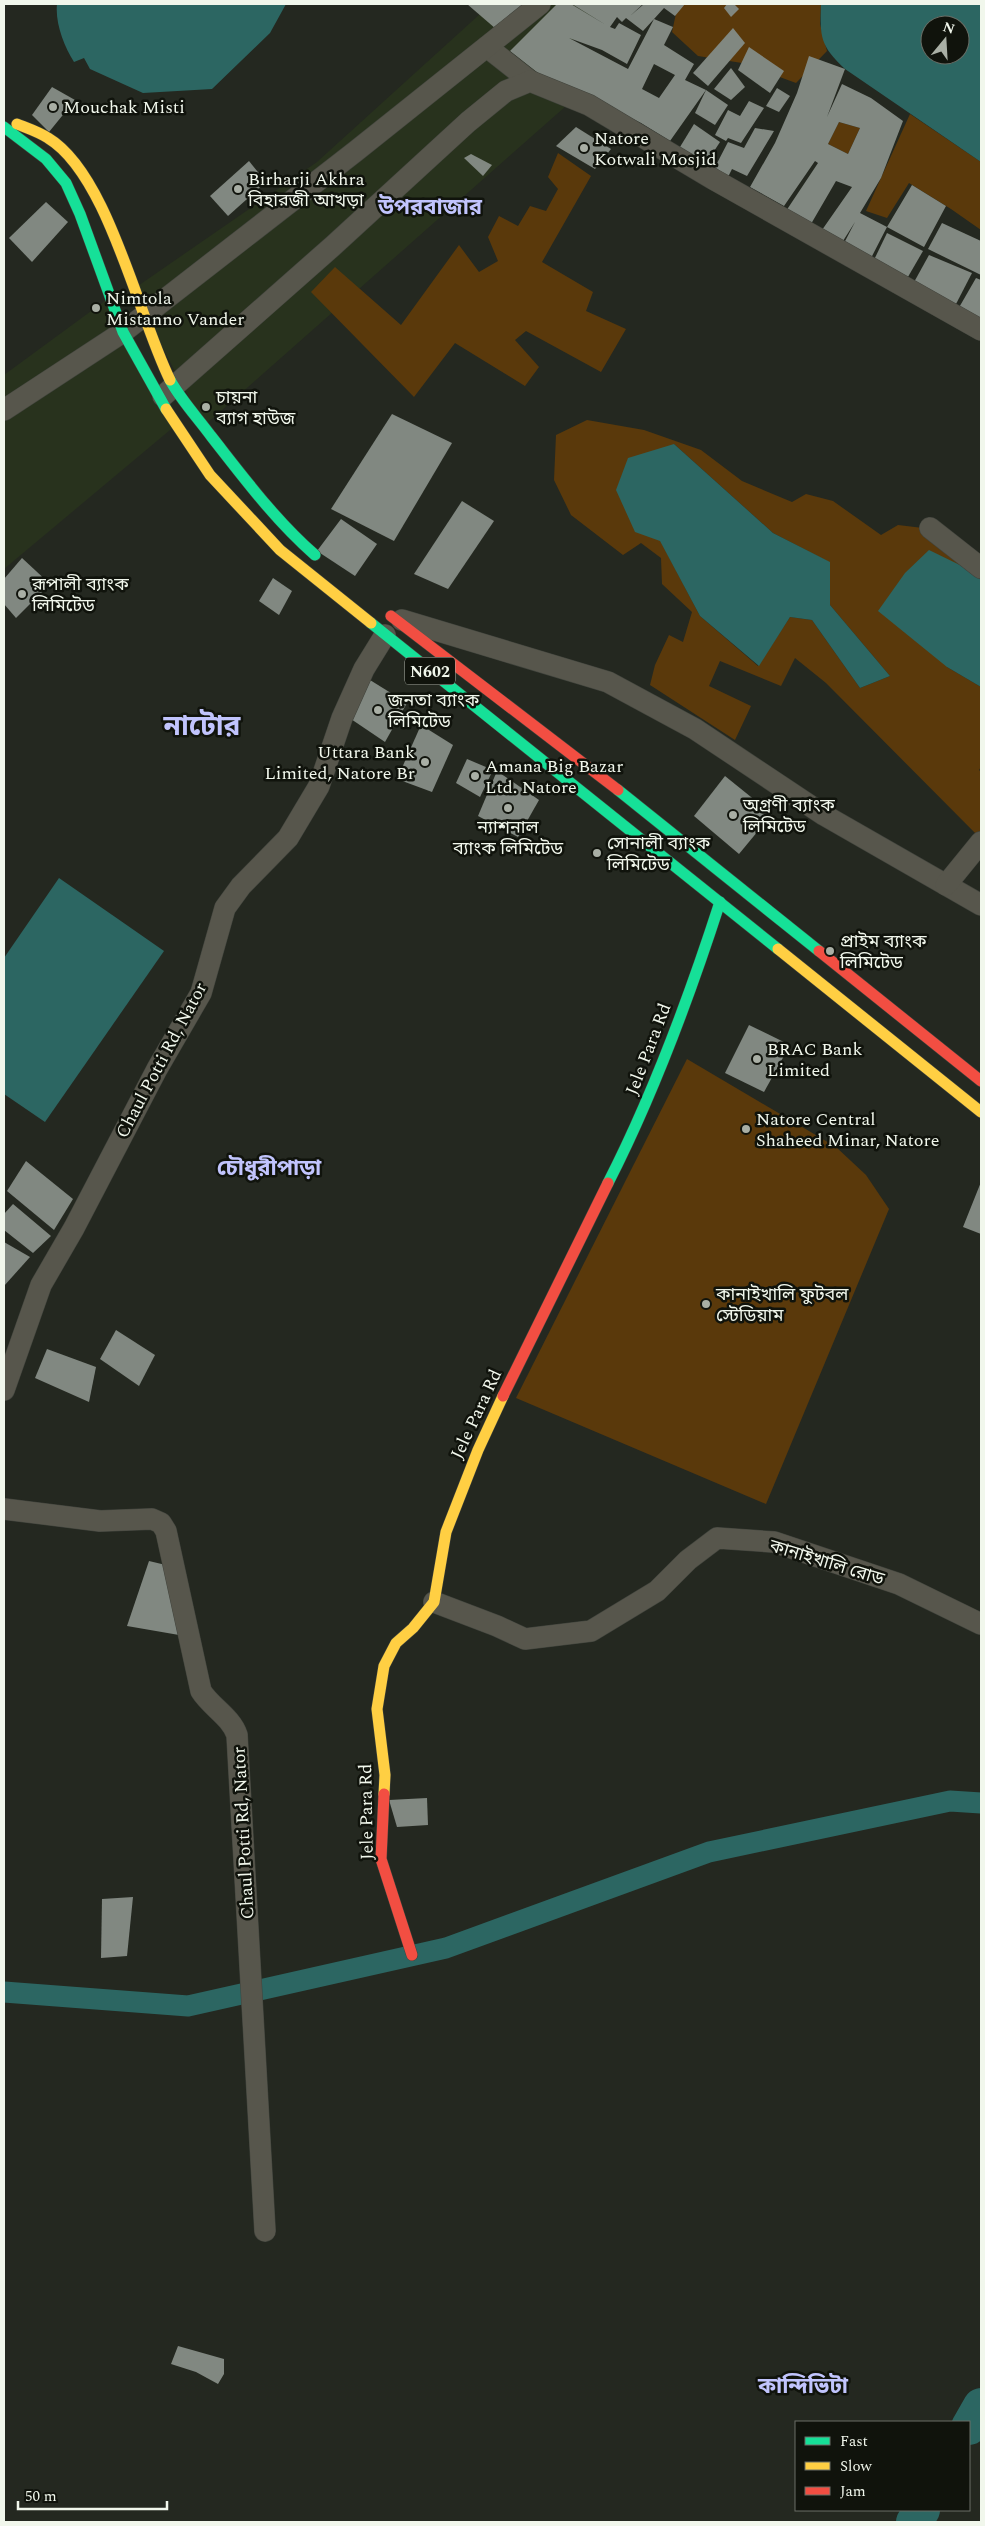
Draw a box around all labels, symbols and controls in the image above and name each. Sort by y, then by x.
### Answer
north arrow [920,15,970,65]
text: N [940,16,958,40]
place label: Mouchak Misti [63,94,185,121]
marker: Mouchak Misti [47,101,59,113]
place label: Natore Kotwali Mosjid [594,125,716,173]
marker: Natore Kotwali Mosjid [578,142,590,154]
place label: Birharji Akhra বিহারজী আখড়া [247,166,365,214]
marker: Birharji Akhra বিহারজী আখড়া [232,183,244,195]
district label: উপরবাজার [377,191,483,224]
place label: Nimtola Mistanno Vander [106,285,244,333]
marker: Nimtola Mistanno Vander [90,302,102,314]
place label: চায়না ব্যাগ হাউজ [215,384,296,432]
marker: চায়না ব্যাগ হাউজ [200,401,212,413]
place label: রূপালী ব্যাংক লিমিটেড [31,571,129,619]
marker: রূপালী ব্যাংক লিমিটেড [16,588,28,600]
road number: N602 [405,658,455,684]
place label: জনতা ব্যাংক লিমিটেড [387,687,480,735]
marker: জনতা ব্যাংক লিমিটেড [372,704,384,716]
district label: নাটোর [163,705,242,748]
place label: Uttara Bank Limited, Natore Br [264,739,415,787]
place label: Amana Big Bazar Ltd. Natore [485,753,623,801]
marker: Uttara Bank Limited, Natore Br [419,756,431,768]
marker: Amana Big Bazar Ltd. Natore [469,770,481,782]
place label: অগ্রণী ব্যাংক লিমিটেড [742,792,835,840]
marker: ন্যাশনাল ব্যাংক লিমিটেড [502,802,514,814]
marker: অগ্রণী ব্যাংক লিমিটেড [727,809,739,821]
place label: ন্যাশনাল ব্যাংক লিমিটেড [452,814,563,862]
place label: সোনালী ব্যাংক লিমিটেড [606,830,711,878]
marker: সোনালী ব্যাংক লিমিটেড [591,847,603,859]
place label: প্রাইম ব্যাংক লিমিটেড [839,928,927,976]
marker: প্রাইম ব্যাংক লিমিটেড [824,945,836,957]
street label: Chaul Potti Rd, Nator [109,977,214,1143]
street label: Jele Para Rd [619,999,678,1099]
place label: BRAC Bank Limited [767,1036,862,1084]
marker: BRAC Bank Limited [751,1053,763,1065]
place label: Natore Central Shaheed Minar, Natore [756,1106,939,1154]
marker: Natore Central Shaheed Minar, Natore [740,1123,752,1135]
district label: চৌধুরীপাড়া [217,1152,322,1185]
place label: কানাইখালি ফুটবল স্টেডিয়াম [715,1281,849,1329]
marker: কানাইখালি ফুটবল স্টেডিয়াম [700,1298,712,1310]
street label: Jele Para Rd [444,1365,509,1464]
street label: কানাইখালি রোড [765,1532,888,1593]
street label: Chaul Potti Rd, Nator [225,1746,262,1920]
street label: Jele Para Rd [352,1764,381,1860]
district label: কান্দিভিটা [757,2370,849,2403]
legend [795,2421,970,2511]
text: Fast [840,2430,868,2453]
text: Slow [840,2455,872,2478]
scale bar [18,2478,166,2510]
text: Jam [840,2480,866,2503]
text: 50 m [25,2485,57,2508]

